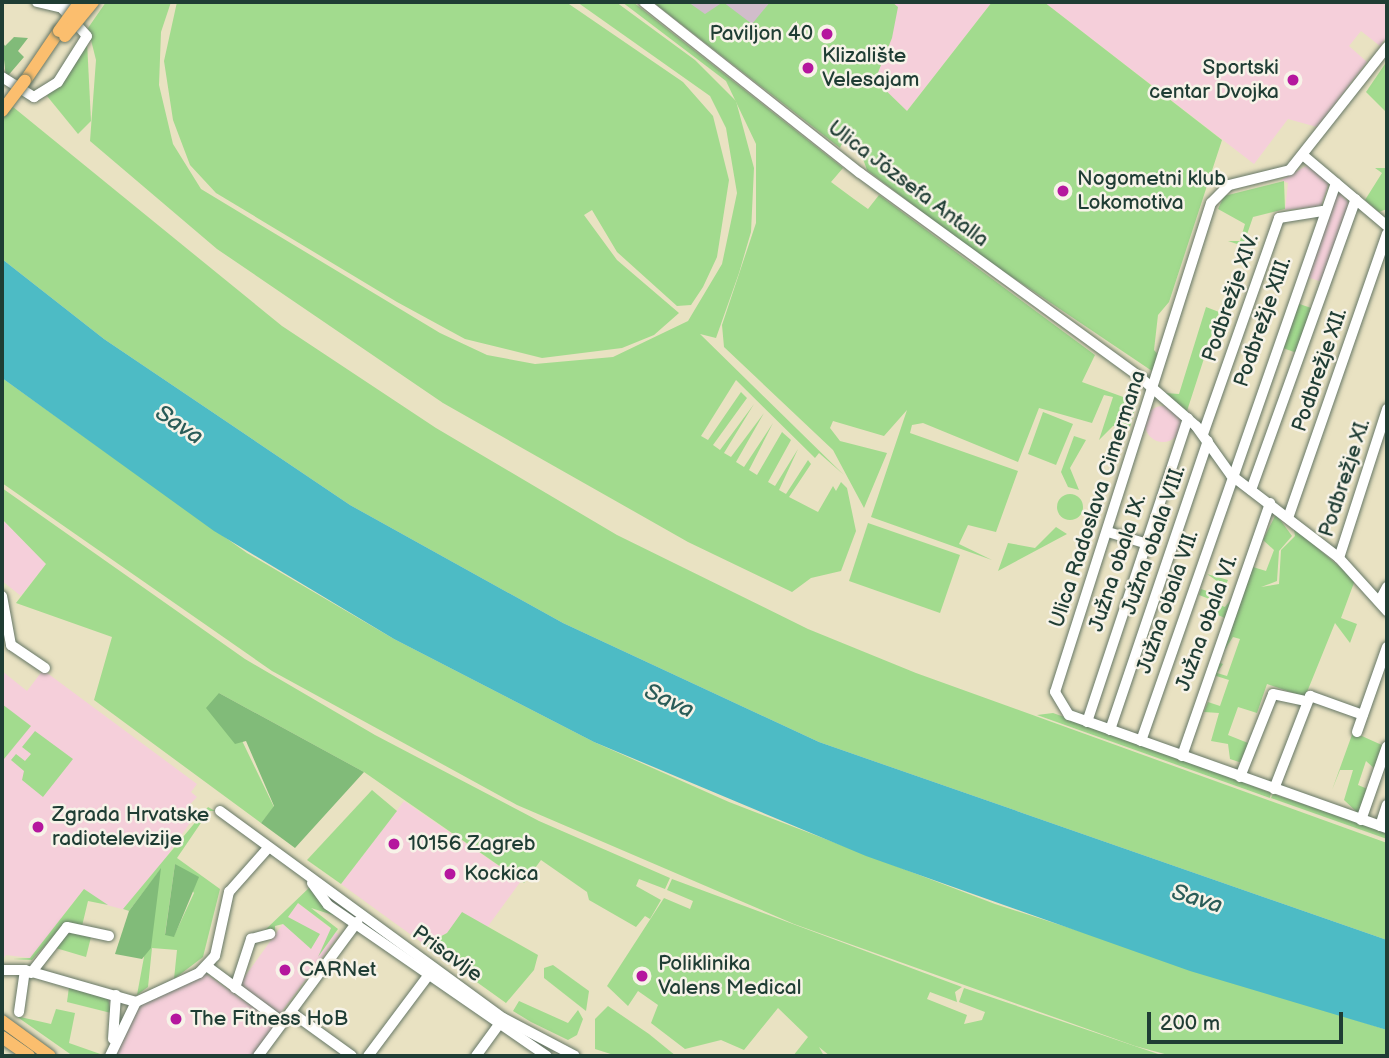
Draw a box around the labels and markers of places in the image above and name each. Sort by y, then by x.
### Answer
place label: Paviljon 40 [709,21,813,47]
marker: Paviljon 40 [819,26,835,42]
place label: Klizalište Velesajam [822,43,919,93]
place label: Sportski centar Dvojka [1149,55,1279,105]
marker: Klizalište Velesajam [800,60,816,76]
marker: Sportski centar Dvojka [1285,72,1301,88]
place label: Nogometni klub Lokomotiva [1077,166,1226,216]
marker: Nogometni klub Lokomotiva [1055,183,1071,199]
place label: Zgrada Hrvatske radiotelevizije [52,802,209,852]
marker: Zgrada Hrvatske radiotelevizije [30,819,46,835]
place label: 10156 Zagreb [408,831,535,857]
marker: 10156 Zagreb [386,836,402,852]
place label: Kockica [464,861,539,887]
marker: Kockica [442,866,458,882]
place label: Poliklinika Valens Medical [658,951,801,1001]
place label: CARNet [299,957,376,983]
marker: CARNet [277,962,293,978]
marker: Poliklinika Valens Medical [632,966,652,986]
place label: The Fitness HoB [190,1006,348,1032]
marker: The Fitness HoB [168,1011,184,1027]

